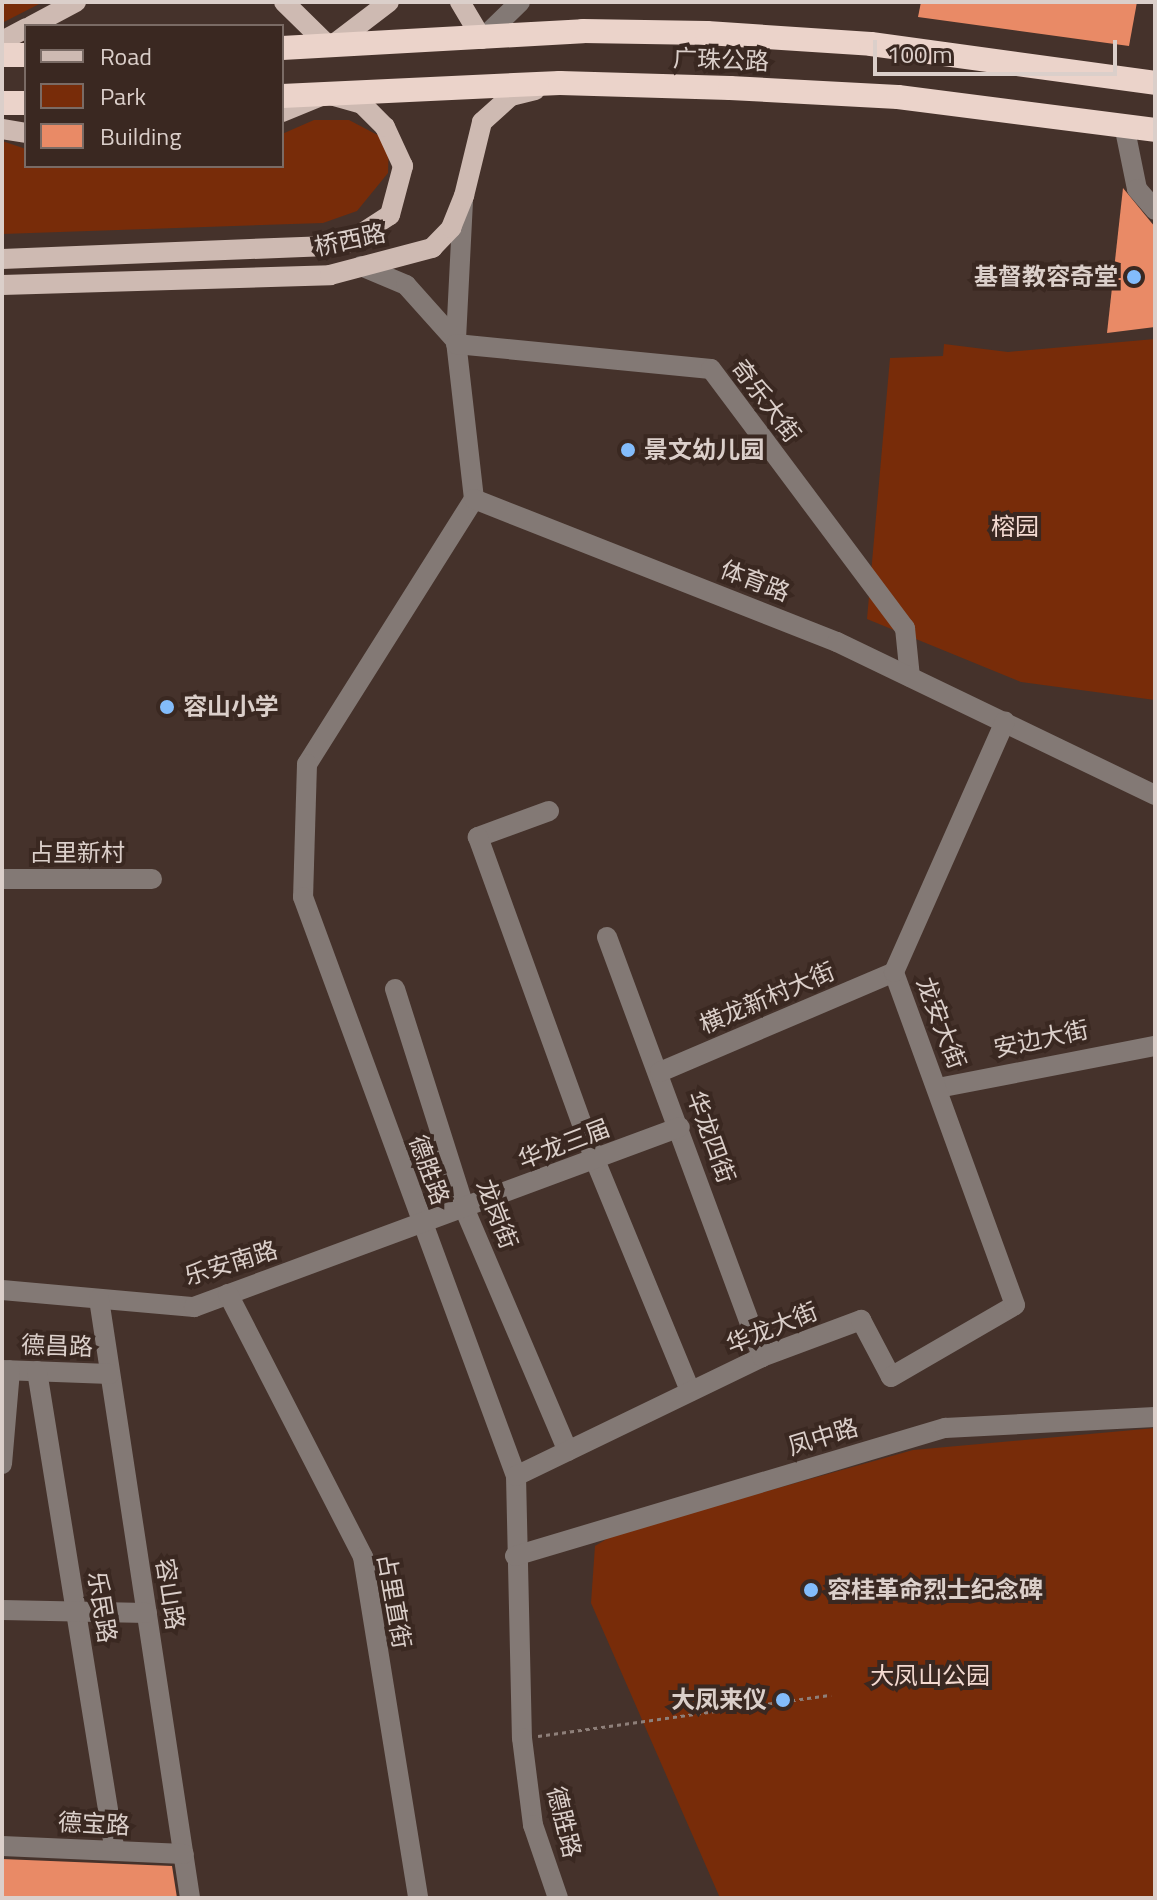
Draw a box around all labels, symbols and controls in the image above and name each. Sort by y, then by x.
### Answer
legend [24,24,284,168]
scale bar [877,24,1121,74]
text: 100 m [887,36,953,72]
text: Road [100,38,152,74]
street label: 广珠公路 [673,44,769,76]
text: Park [100,78,146,114]
text: Building [100,118,182,154]
street label: 桥西路 [312,218,388,262]
place label: 基督教容奇堂 [974,263,1118,291]
marker: 基督教容奇堂 [1125,268,1143,286]
street label: 奇乐大街 [726,354,806,448]
place label: 景文幼儿园 [644,436,764,464]
marker: 景文幼儿园 [619,441,637,459]
park label: 榕园 [991,513,1039,541]
street label: 体育路 [716,555,794,607]
place label: 容山小学 [183,693,279,721]
marker: 容山小学 [158,698,176,716]
street label: 占里新村 [29,839,125,867]
street label: 横龙新村大街 [695,957,839,1039]
street label: 龙安大街 [910,973,972,1073]
street label: 安边大街 [991,1015,1091,1063]
street label: 华龙四街 [681,1087,741,1187]
street label: 华龙三届 [514,1113,614,1175]
street label: 德胜路 [403,1131,455,1209]
street label: 龙岗街 [471,1175,523,1253]
street label: 乐安南路 [181,1235,281,1291]
street label: 华龙大街 [722,1297,822,1359]
street label: 德昌路 [21,1330,93,1362]
street label: 凤中路 [784,1413,862,1461]
street label: 占里直街 [371,1551,417,1651]
street label: 容山路 [150,1556,190,1632]
street label: 乐民路 [82,1569,122,1645]
place label: 容桂革命烈士纪念碑 [827,1576,1043,1604]
marker: 容桂革命烈士纪念碑 [802,1581,820,1599]
park label: 大凤山公园 [870,1662,990,1690]
place label: 大凤来仪 [671,1686,767,1714]
marker: 大凤来仪 [774,1691,792,1709]
street label: 德胜路 [541,1784,587,1860]
street label: 德宝路 [57,1808,131,1840]

